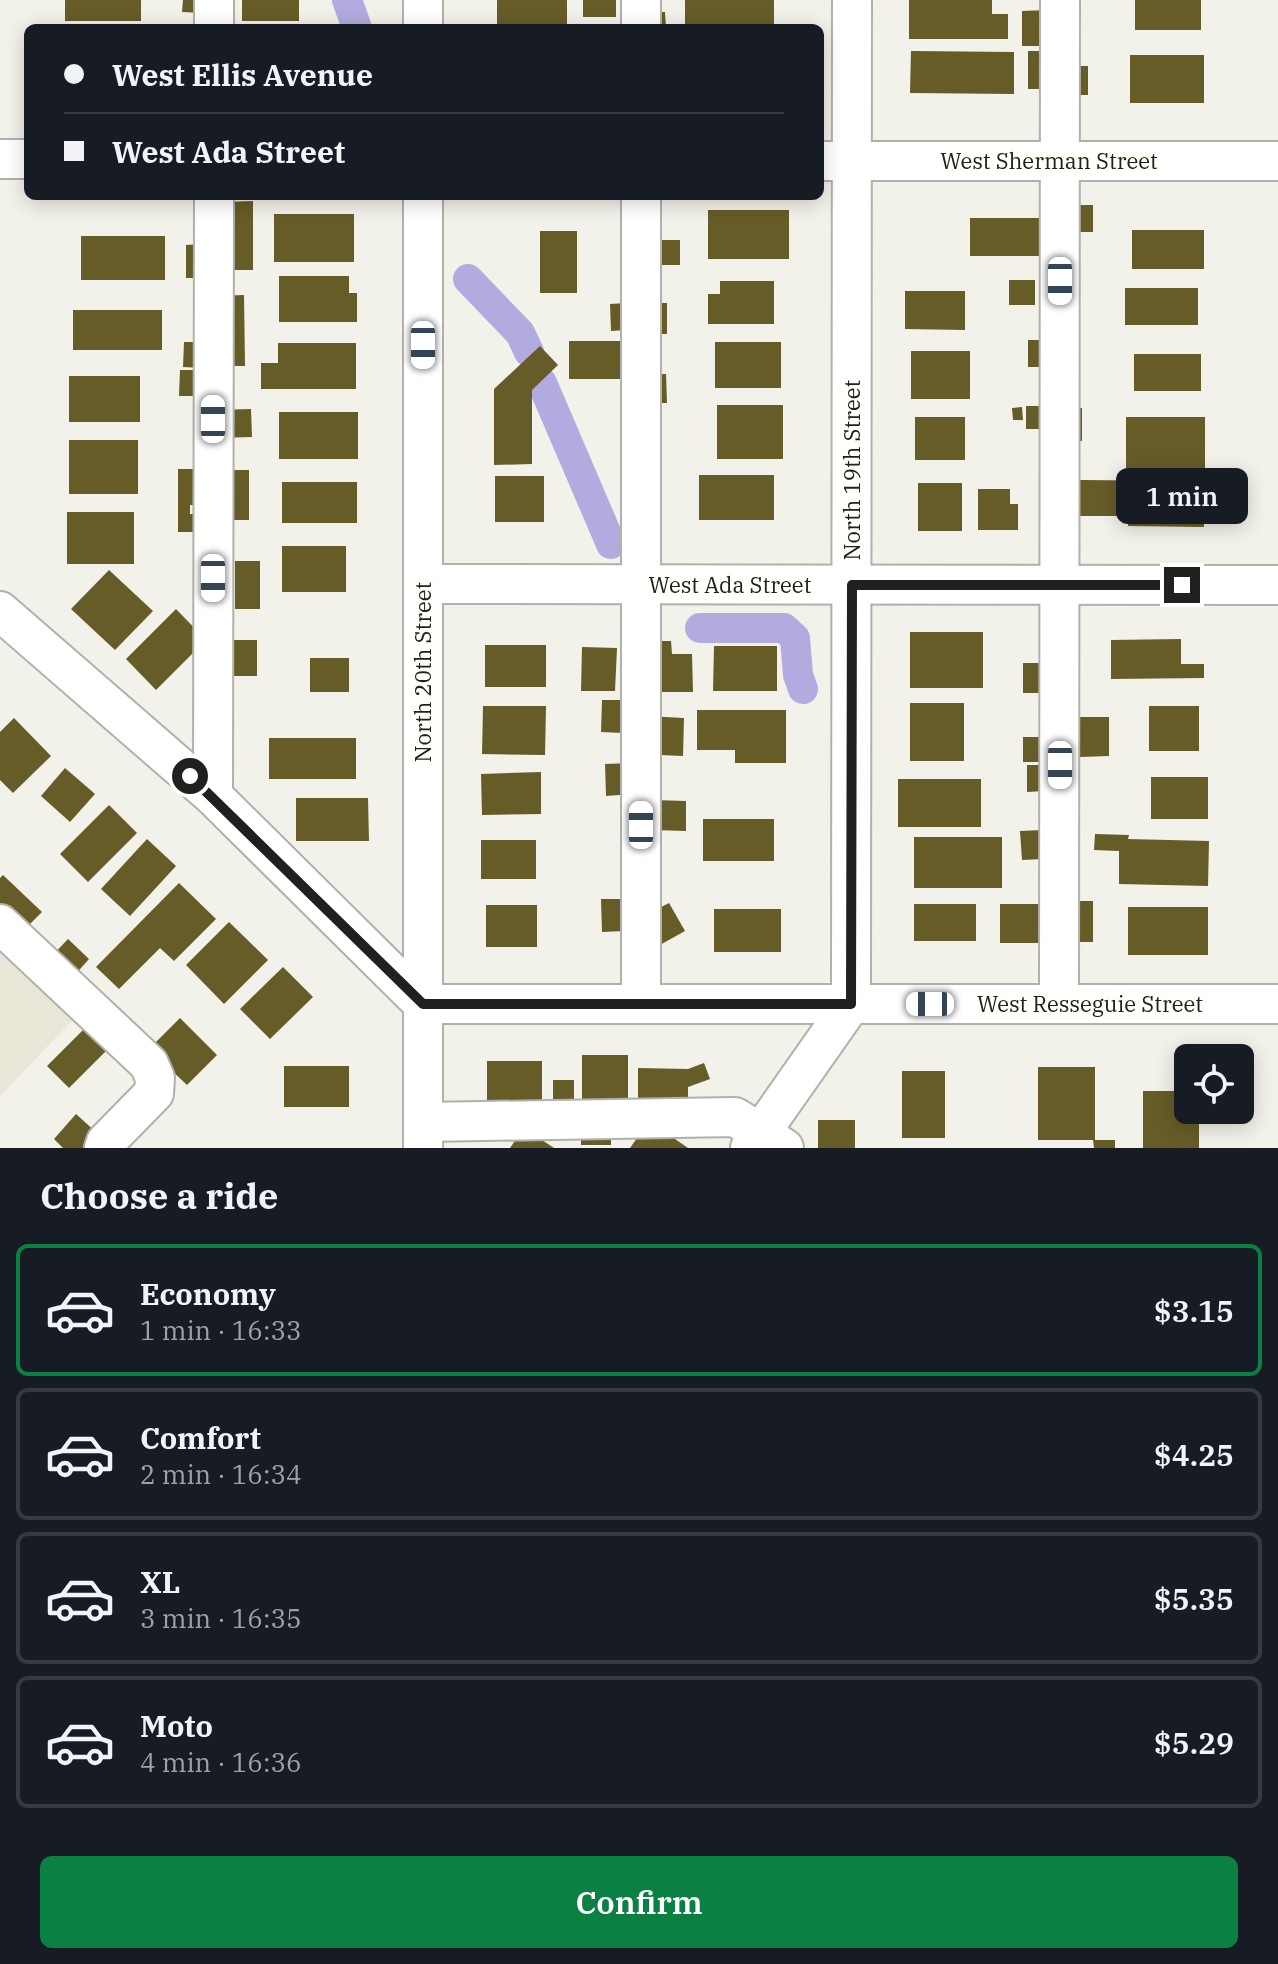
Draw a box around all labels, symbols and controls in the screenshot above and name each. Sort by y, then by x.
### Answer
text: West Ellis Avenue [112,55,373,94]
text: West Ada Street [112,132,345,171]
street label: West Sherman Street [940,146,1158,175]
car [1048,257,1072,305]
car [411,321,435,369]
street label: North 19th Street [837,379,866,560]
car [201,395,225,443]
callout: 1 min [1116,469,1248,525]
text: 1 min [1146,479,1218,513]
car [201,554,225,602]
route end [1164,567,1200,603]
street label: West Ada Street [649,570,812,599]
street label: North 20th Street [408,581,437,762]
car [1048,741,1072,789]
route start [172,758,208,794]
car [629,801,653,849]
street label: West Resseguie Street [977,989,1203,1018]
car [906,992,954,1016]
map controls [1174,1044,1254,1124]
button: locate [1174,1044,1254,1124]
text: Choose a ride [40,1172,279,1219]
icon: car [44,1274,116,1346]
text: Economy [140,1274,276,1313]
text: $3.15 [1154,1291,1234,1330]
text: 1 min · 16:33 [140,1313,302,1347]
icon: car [44,1418,116,1490]
text: Comfort [140,1418,261,1457]
text: $4.25 [1154,1435,1234,1474]
text: 2 min · 16:34 [140,1457,302,1491]
icon: car [44,1562,116,1634]
text: XL [140,1562,180,1601]
text: $5.35 [1154,1579,1234,1618]
text: 3 min · 16:35 [140,1601,302,1635]
icon: car [44,1706,116,1778]
text: Moto [140,1706,213,1745]
text: $5.29 [1154,1723,1234,1762]
text: 4 min · 16:36 [140,1745,302,1779]
button: Confirm [40,1856,1238,1948]

